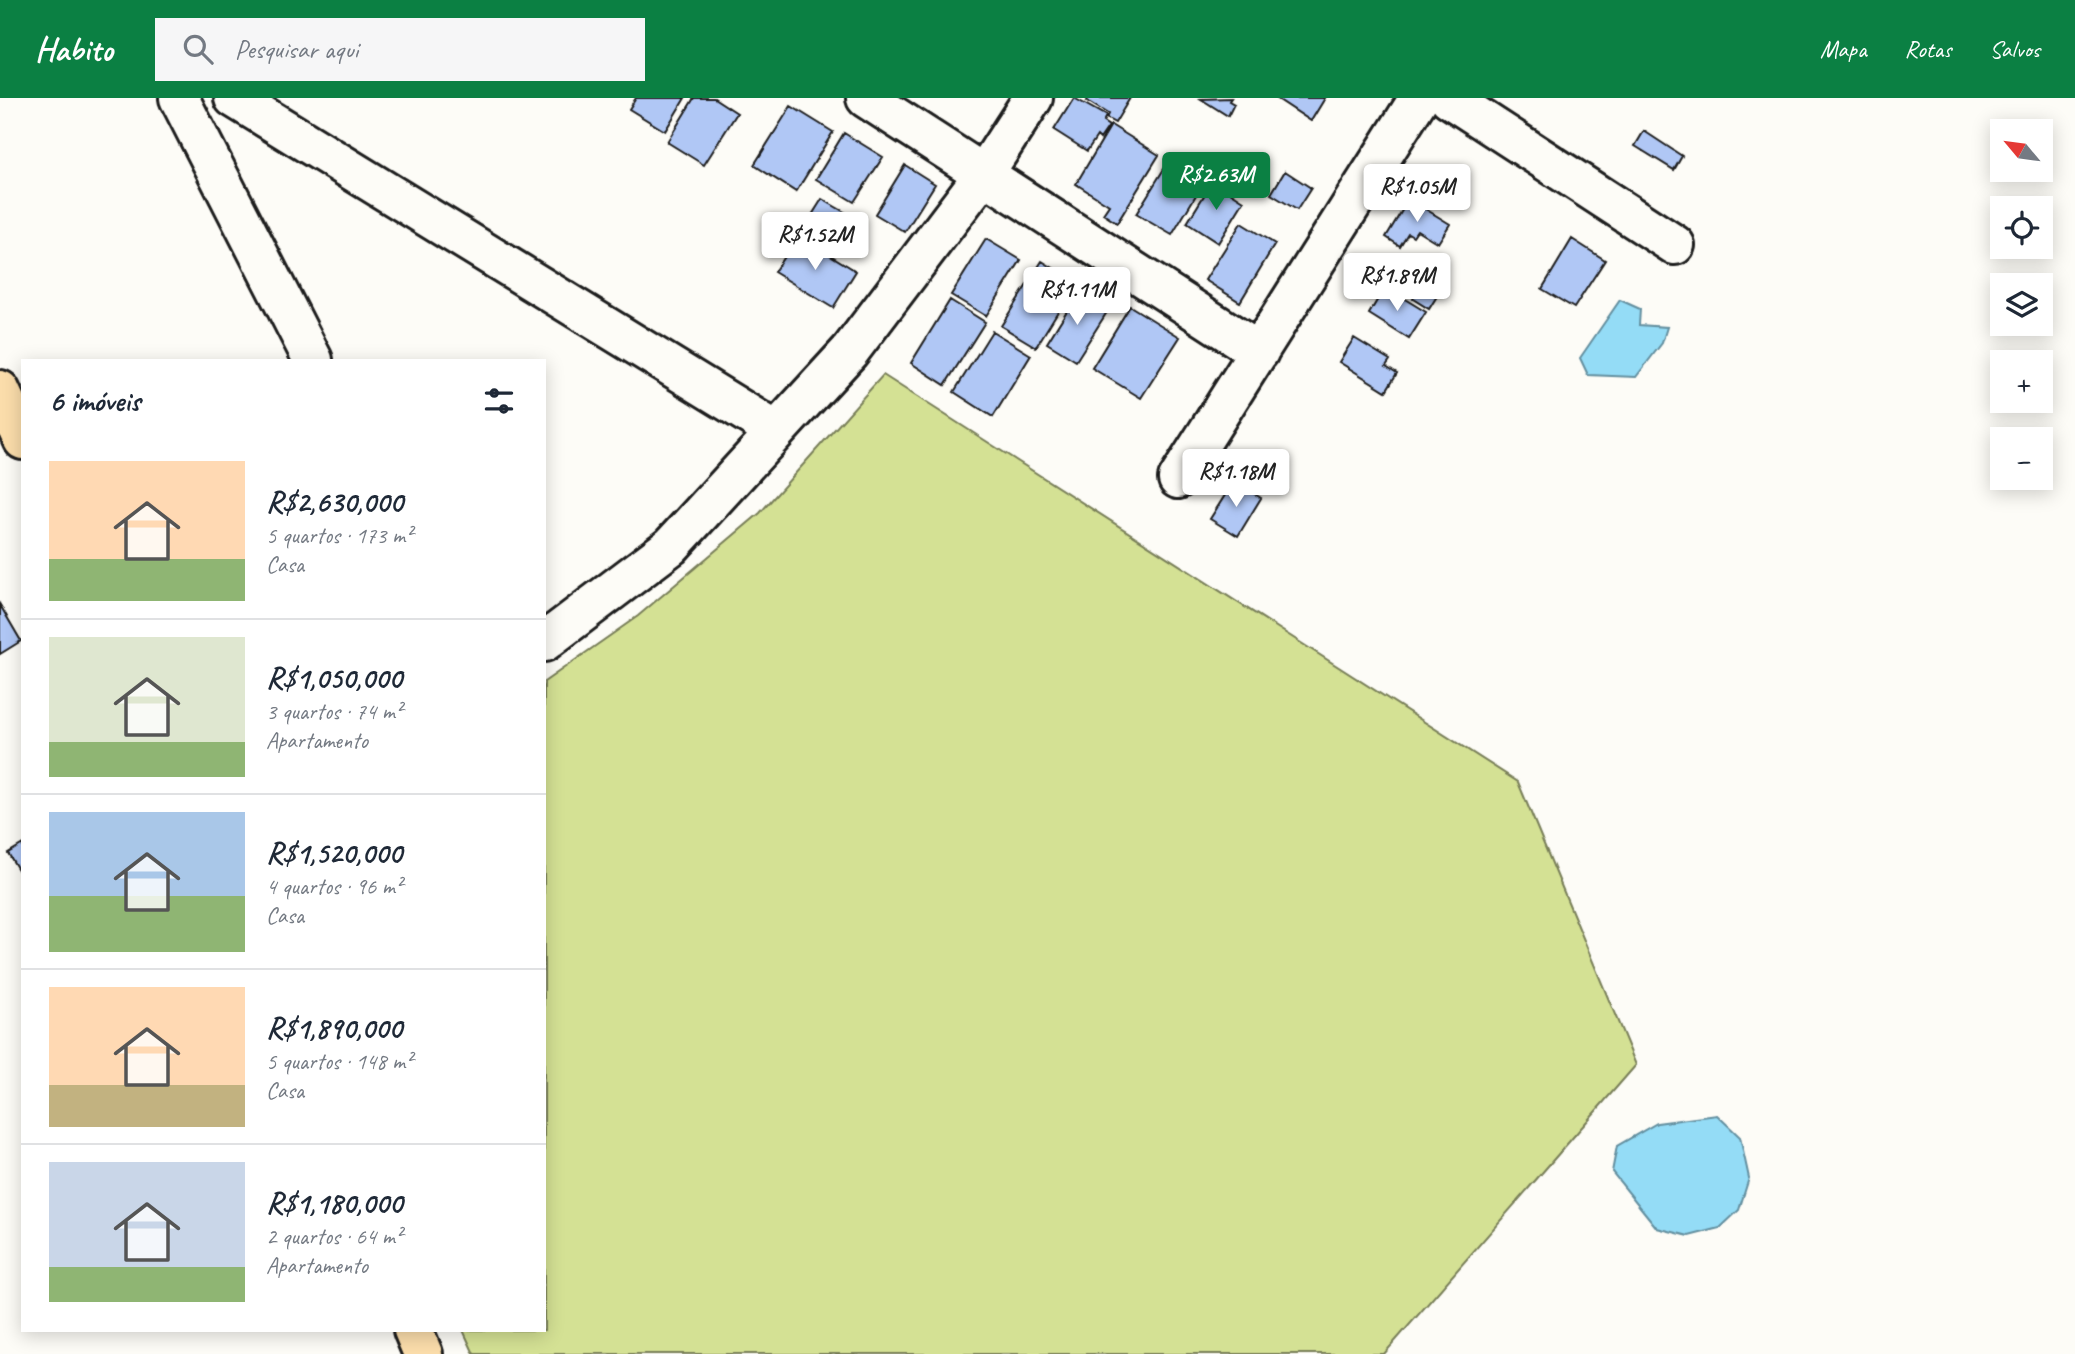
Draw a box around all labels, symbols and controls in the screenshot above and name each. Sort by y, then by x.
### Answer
search box [155,18,645,81]
text: Habito [35,28,113,70]
icon: search [179,30,217,68]
text: Pesquisar aqui [235,33,358,66]
text: Mapa [1820,34,1867,64]
text: Rotas [1905,34,1951,64]
text: Salvos [1989,34,2040,64]
north arrow [1990,119,2053,182]
map controls [1990,119,2053,490]
pin: R$2.63M [1151,152,1281,212]
text: R$2.63M [1178,160,1254,189]
pin: R$1.05M [1352,164,1482,224]
text: R$1.05M [1380,172,1454,201]
button: locate [1990,196,2053,259]
pin: R$1.52M [750,212,880,272]
text: R$1.52M [778,220,852,249]
pin: R$1.89M [1332,254,1462,313]
text: R$1.89M [1360,261,1434,290]
pin: R$1.11M [1012,268,1142,327]
button: layers [1990,273,2053,336]
text: R$1.11M [1039,275,1115,304]
button: + [1990,350,2053,413]
text: 6 imóveis [49,382,140,420]
icon: filters [480,382,518,420]
button: − [1990,427,2053,490]
pin: R$1.18M [1171,450,1301,509]
text: R$1.18M [1198,457,1274,486]
text: R$2,630,000 [266,483,403,521]
icon: home [105,489,189,573]
text: 5 quartos · 173 m² [266,521,412,550]
text: Casa [266,550,304,579]
text: R$1,050,000 [266,659,402,697]
icon: home [105,665,189,749]
text: 3 quartos · 74 m² [266,697,402,726]
text: Apartamento [266,726,368,755]
text: R$1,520,000 [266,834,402,872]
icon: home [105,840,189,924]
text: 4 quartos · 96 m² [266,872,402,901]
text: Casa [266,901,304,930]
text: R$1,890,000 [266,1009,402,1047]
icon: home [105,1015,189,1099]
text: 5 quartos · 148 m² [266,1047,412,1076]
text: Casa [266,1076,304,1105]
text: R$1,180,000 [266,1184,402,1222]
icon: home [105,1190,189,1274]
text: 2 quartos · 64 m² [266,1222,402,1251]
text: Apartamento [266,1251,368,1280]

